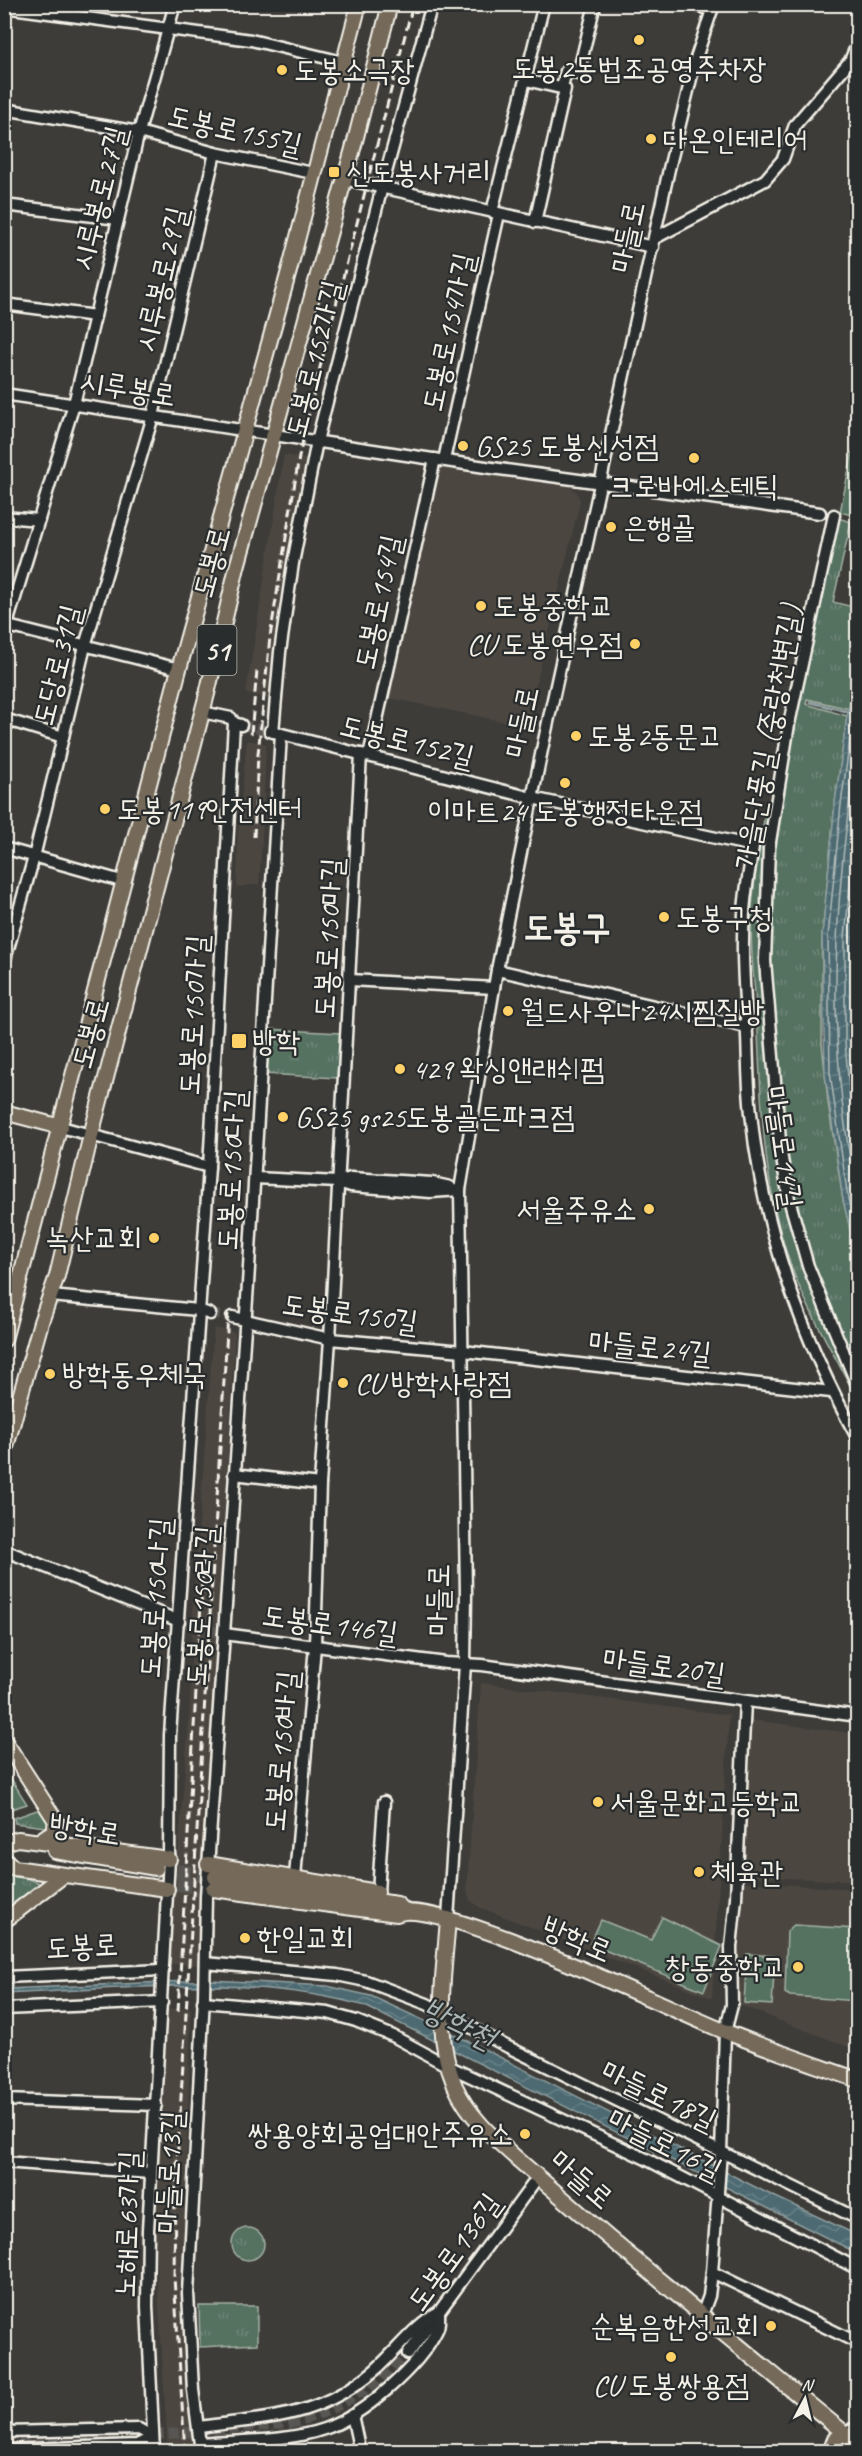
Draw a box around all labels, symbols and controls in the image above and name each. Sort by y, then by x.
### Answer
marker: 도봉2동법조공영주차장 [632,33,646,47]
place label: 도봉2동법조공영주차장 [512,49,766,87]
place label: 도봉소극장 [294,51,415,89]
marker: 도봉소극장 [275,63,289,77]
street label: 도봉로155길 [164,96,306,164]
place label: 다온인테리어 [663,120,808,158]
street label: 시루봉로27길 [63,122,135,274]
marker: 다온인테리어 [644,132,658,146]
place label: 신도봉사거리 [346,153,491,191]
marker: 신도봉사거리 [327,165,341,179]
street label: 마들로 [601,198,653,276]
street label: 시루봉로29길 [126,203,196,355]
street label: 도봉로154가길 [413,249,483,415]
street label: 도봉로152가길 [276,276,352,442]
street label: 시루봉로 [77,362,179,414]
place label: GS25 도봉신성점 [475,427,659,465]
marker: GS25 도봉신성점 [456,439,470,453]
marker: 크로바에스테틱 [687,451,701,465]
place label: 크로바에스테틱 [610,467,778,505]
place label: 은행골 [623,508,695,546]
marker: 은행골 [604,520,618,534]
street label: 도봉로 [183,522,239,602]
street label: 도봉로154길 [345,531,411,673]
place label: 도봉중학교 [493,587,614,625]
marker: 도봉중학교 [474,599,488,613]
street label: 가을단풍길 (중랑천변길) [726,599,810,872]
street label: 도당로31길 [24,600,90,730]
road number: 51 [198,625,236,675]
place label: CU 도봉연우점 [467,625,623,663]
marker: CU 도봉연우점 [628,637,642,651]
street label: 마들로 [495,683,547,761]
street label: 도봉로152길 [336,706,478,776]
place label: 도봉2동문고 [588,717,722,755]
marker: 도봉2동문고 [569,729,583,743]
marker: 이마트24 도봉행정타운점 [558,776,572,790]
place label: 도봉119안전센터 [117,790,302,828]
place label: 이마트24 도봉행정타운점 [427,792,703,830]
marker: 도봉119안전센터 [98,802,112,816]
street label: 도봉로150마길 [305,857,351,1019]
place label: 도봉구청 [676,898,773,936]
district label: 도봉구 [524,904,610,950]
marker: 도봉구청 [657,910,671,924]
street label: 도봉로150가길 [170,934,216,1096]
place label: 월드사우나24시찜질방 [520,992,764,1030]
street label: 도봉로 [62,993,118,1073]
marker: 월드사우나24시찜질방 [501,1004,515,1018]
place label: 방학 [252,1022,300,1060]
marker: 방학 [230,1032,248,1050]
place label: 429 왁싱앤래쉬펌 [412,1050,605,1088]
marker: 429 왁싱앤래쉬펌 [393,1062,407,1076]
street label: 마들로14길 [757,1083,811,1211]
street label: 도봉로150다길 [208,1089,254,1251]
place label: GS25 gs25도봉골든파크점 [295,1098,575,1136]
marker: GS25 gs25도봉골든파크점 [276,1110,290,1124]
place label: 서울주유소 [516,1190,637,1228]
marker: 서울주유소 [642,1202,656,1216]
place label: 녹산교회 [45,1219,142,1257]
marker: 녹산교회 [147,1231,161,1245]
street label: 도봉로150길 [279,1285,421,1341]
street label: 마들로24길 [587,1322,713,1372]
place label: 방학동우체국 [62,1355,207,1393]
place label: CU 방학사랑점 [355,1364,511,1402]
marker: 방학동우체국 [43,1367,57,1381]
marker: CU 방학사랑점 [336,1376,350,1390]
street label: 도봉로150나길 [130,1516,180,1680]
street label: 도봉로150라길 [176,1524,226,1688]
street label: 마들로 [418,1563,458,1637]
street label: 도봉로146길 [259,1596,401,1652]
street label: 마들로20길 [600,1639,728,1693]
street label: 도봉로150바길 [255,1669,307,1833]
place label: 서울문화고등학교 [610,1783,803,1821]
marker: 서울문화고등학교 [591,1795,605,1809]
street label: 방학로 [46,1805,124,1853]
place label: 체육관 [711,1853,783,1891]
marker: 체육관 [692,1865,706,1879]
street label: 방학로 [536,1907,618,1971]
place label: 한일교회 [257,1919,354,1957]
street label: 도봉로 [45,1925,119,1967]
marker: 한일교회 [238,1931,252,1945]
place label: 창동중학교 [665,1948,786,1986]
marker: 창동중학교 [791,1960,805,1974]
water label: 방학천 [415,1988,505,2060]
street label: 마들로18길 [595,2051,723,2139]
street label: 마들로16길 [601,2099,729,2189]
street label: 마들로13길 [147,2109,191,2235]
place label: 쌍용양회공업대안주유소 [247,2115,513,2153]
marker: 쌍용양회공업대안주유소 [518,2127,532,2141]
street label: 마들로 [542,2141,622,2217]
street label: 노해로63가길 [105,2150,149,2298]
street label: 도봉로136길 [398,2185,510,2319]
place label: 순복음한성교회 [590,2307,759,2345]
marker: 순복음한성교회 [764,2319,778,2333]
marker: CU 도봉쌍용점 [664,2350,678,2364]
place label: CU 도봉쌍용점 [593,2366,749,2404]
north arrow [775,2369,835,2429]
text: N [801,2375,816,2396]

